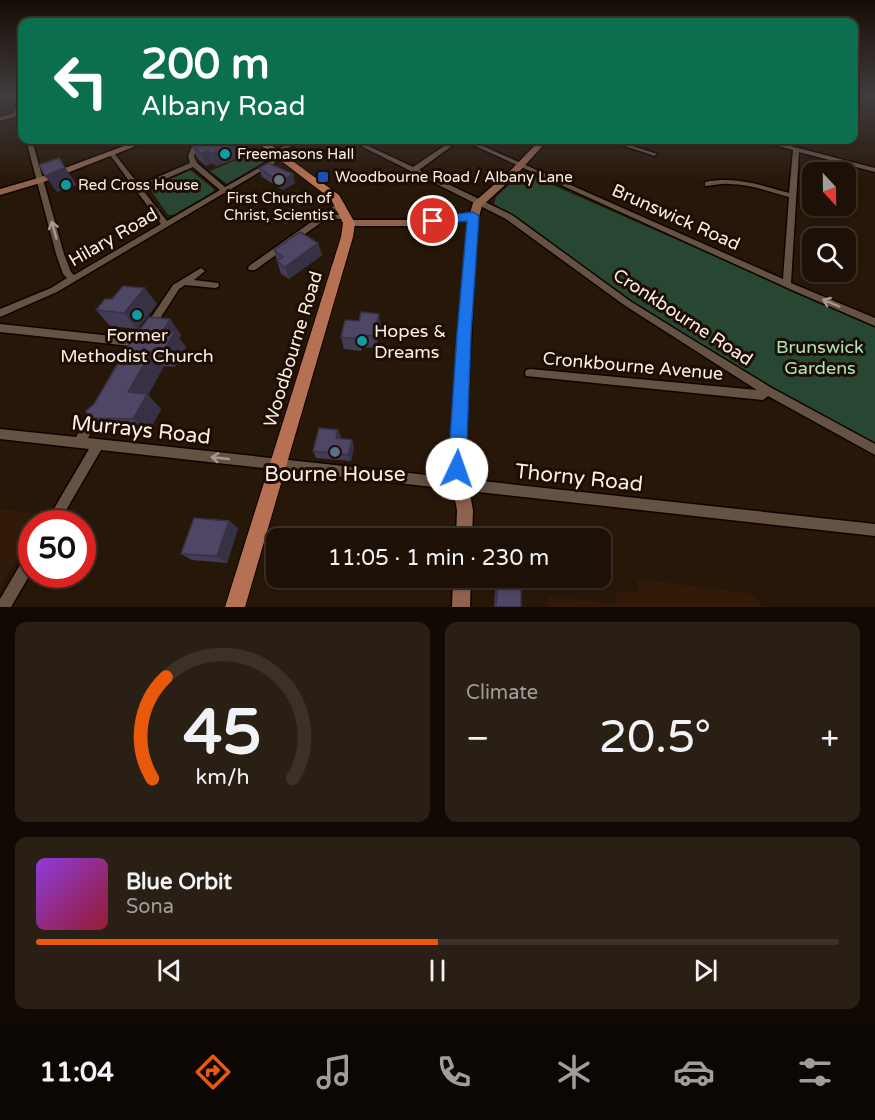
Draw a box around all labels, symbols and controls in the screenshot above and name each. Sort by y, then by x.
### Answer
text: 200 m [141,39,270,90]
icon: left [42,42,120,120]
text: Albany Road [141,90,305,123]
place label: Freemasons Hall [237,145,354,163]
marker: Freemasons Hall [218,147,232,161]
north arrow [802,162,856,216]
map controls [802,162,856,282]
place label: Woodbourne Road / Albany Lane [335,168,573,186]
marker: Woodbourne Road / Albany Lane [316,170,330,184]
marker: First Church of Christ, Scientist [272,173,286,187]
place label: Red Cross House [78,176,199,194]
marker: Red Cross House [59,178,73,192]
street label: Brunswick Road [609,179,743,255]
place label: First Church of Christ, Scientist [224,189,334,224]
pin [407,195,458,246]
street label: Hilary Road [65,203,161,271]
icon: arrive [416,204,449,237]
one-way arrow [48,221,59,240]
button: search [802,228,856,282]
street label: Cronkbourne Road [609,264,757,370]
street label: Woodbourne Road [259,268,327,430]
one-way arrow [822,297,841,308]
marker: Former Methodist Church [130,308,144,322]
place label: Hopes & Dreams [374,320,446,363]
place label: Former Methodist Church [60,324,214,367]
marker: Hopes & Dreams [355,334,369,348]
park label: Brunswick Gardens [776,336,864,379]
street label: Cronkbourne Avenue [542,347,724,385]
street label: Murrays Road [70,410,212,450]
position arrow [425,437,489,501]
marker: Bourne House [328,445,342,459]
one-way arrow [210,452,230,463]
street label: Thorny Road [514,459,644,497]
place label: Bourne House [264,462,406,487]
speed limit sign: 50 [18,510,96,588]
text: 11:05 · 1 min · 230 m [328,545,549,571]
text: Climate [466,681,538,705]
text: 45 [183,696,262,771]
text: 20.5° [599,711,711,765]
text: − [466,719,490,758]
text: + [820,719,839,758]
text: km/h [196,764,249,790]
text: Blue Orbit [126,869,232,895]
text: Sona [126,895,174,919]
icon: previous [153,954,186,987]
icon: pause [421,954,454,987]
icon: next [689,954,722,987]
icon: directions [192,1051,234,1093]
icon: music [313,1051,355,1093]
icon: phone [433,1051,475,1093]
icon: climate [553,1051,595,1093]
icon: car [673,1051,715,1093]
icon: filters [794,1051,836,1093]
text: 11:04 [39,1056,114,1089]

